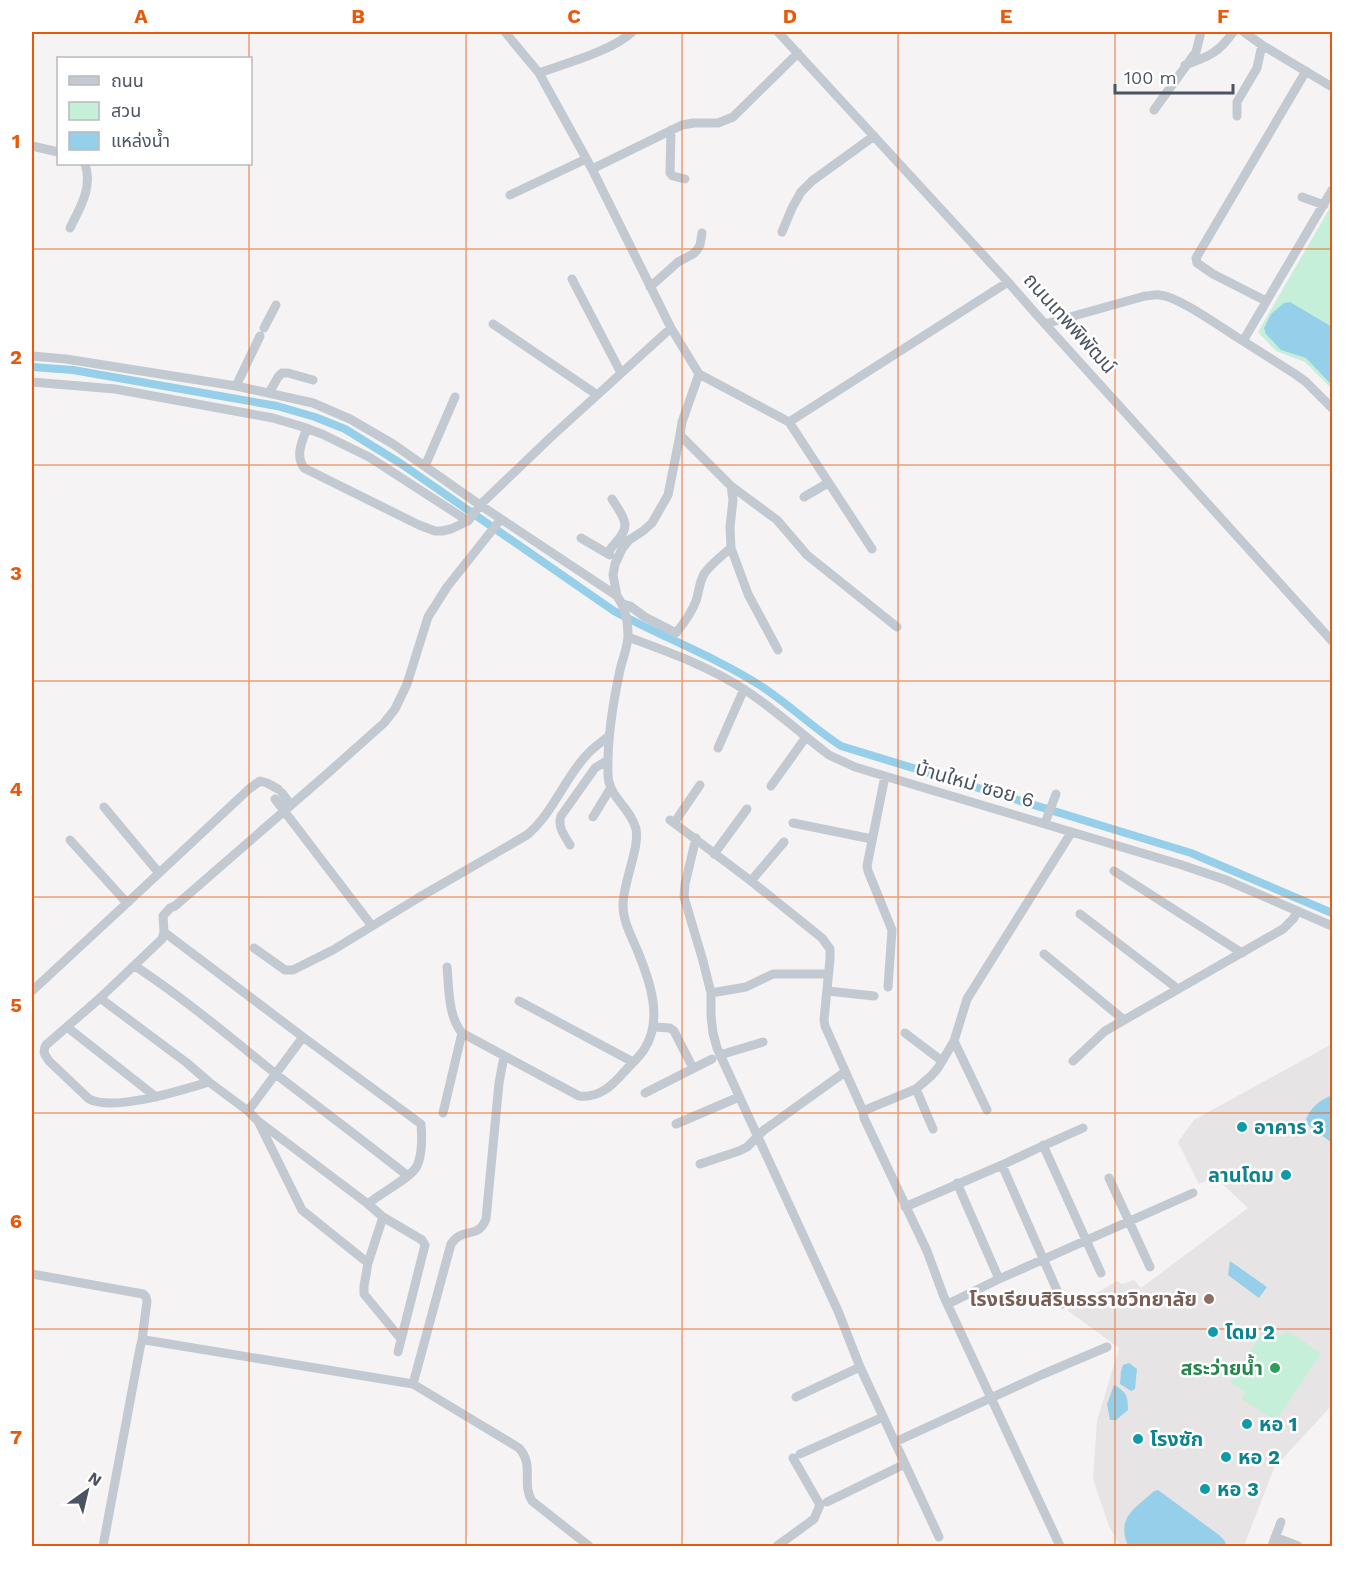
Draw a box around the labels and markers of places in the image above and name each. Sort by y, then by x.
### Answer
place label: อาคาร 3 [1254,1115,1324,1139]
marker: อาคาร 3 [1235,1120,1249,1134]
place label: ลานโดม [1208,1163,1274,1187]
marker: ลานโดม [1279,1168,1293,1182]
place label: โรงเรียนสิรินธรราชวิทยาลัย [969,1287,1197,1311]
marker: โรงเรียนสิรินธรราชวิทยาลัย [1202,1292,1216,1306]
place label: โดม 2 [1225,1320,1275,1344]
marker: โดม 2 [1206,1325,1220,1339]
place label: สระว่ายน้ำ [1180,1354,1263,1380]
marker: สระว่ายน้ำ [1268,1361,1282,1375]
place label: หอ 1 [1259,1412,1297,1436]
marker: หอ 1 [1240,1417,1254,1431]
place label: โรงซัก [1150,1427,1203,1451]
marker: โรงซัก [1131,1432,1145,1446]
place label: หอ 2 [1238,1445,1280,1469]
marker: หอ 2 [1219,1450,1233,1464]
place label: หอ 3 [1217,1477,1259,1501]
marker: หอ 3 [1198,1482,1212,1496]

